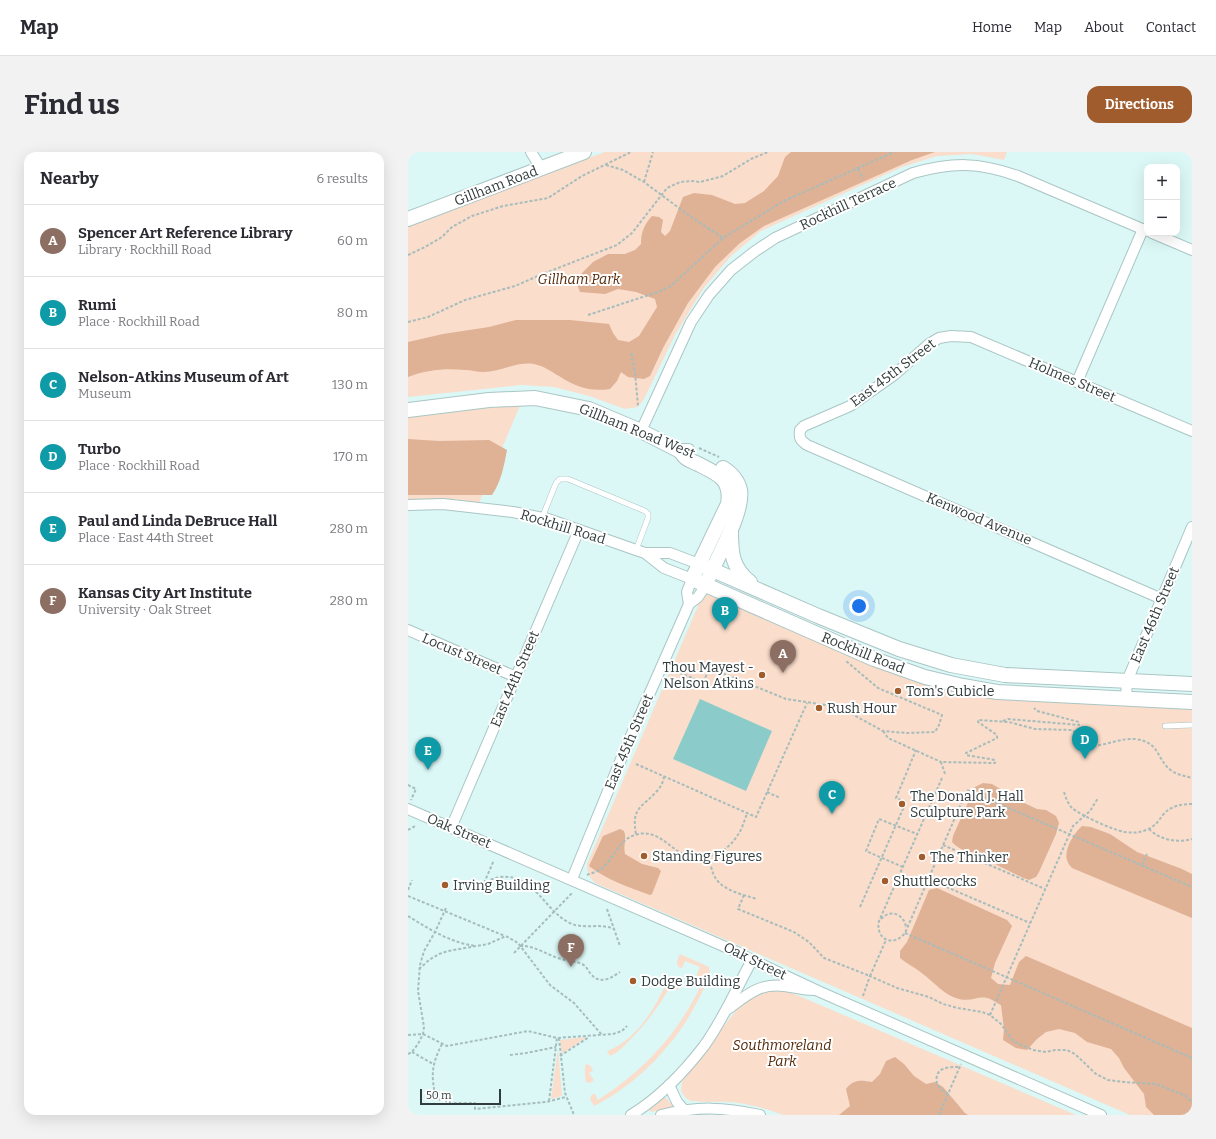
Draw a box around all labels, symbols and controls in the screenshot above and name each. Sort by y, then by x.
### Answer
text: Map [20,16,59,39]
text: Home [972,19,1012,36]
text: Map [1034,19,1062,36]
text: About [1084,19,1124,36]
text: Contact [1146,19,1196,36]
button: Directions [1087,86,1192,123]
text: Find us [24,88,120,121]
street label: Gillham Road [452,162,540,210]
map controls [1144,164,1180,236]
button: + [1144,164,1180,200]
text: Nearby [40,168,99,189]
text: 6 results [316,171,368,186]
street label: Rockhill Terrace [797,174,899,234]
button: − [1144,200,1180,236]
text: Spencer Art Reference Library [78,224,293,242]
text: A [48,233,58,248]
text: 60 m [337,233,368,248]
text: Library · Rockhill Road [78,242,212,257]
park label: Gillham Park [538,271,621,288]
text: Rumi [78,296,116,314]
text: B [49,305,57,320]
text: 80 m [337,305,368,320]
text: Place · Rockhill Road [78,314,200,329]
street label: East 45th Street [847,335,939,411]
street label: Holmes Street [1026,354,1118,406]
text: Nelson-Atkins Museum of Art [78,368,289,386]
text: C [49,377,57,392]
text: 130 m [332,377,368,392]
text: Museum [78,386,131,401]
street label: Gillham Road West [577,400,697,462]
text: Turbo [78,440,121,458]
text: D [48,449,58,464]
text: 170 m [333,449,368,464]
text: Place · Rockhill Road [78,458,200,473]
street label: Kenwood Avenue [924,489,1034,549]
street label: Rockhill Road [518,506,608,548]
text: Paul and Linda DeBruce Hall [78,512,277,530]
text: E [49,521,57,536]
text: 280 m [330,521,368,536]
text: Place · East 44th Street [78,530,213,545]
street label: East 46th Street [1127,564,1183,666]
text: Kansas City Art Institute [78,584,252,602]
text: F [49,593,57,608]
text: 280 m [330,593,368,608]
your location [849,596,869,616]
pin: B [712,597,738,630]
text: University · Oak Street [78,602,212,617]
street label: East 44th Street [487,628,543,730]
street label: Rockhill Road [819,629,907,677]
street label: Locust Street [419,630,505,678]
pin: A [770,640,796,673]
place label: Thou Mayest - Nelson Atkins [663,659,754,692]
marker: Thou Mayest - Nelson Atkins [757,670,767,680]
place label: Tom's Cubicle [906,683,994,700]
marker: Tom's Cubicle [893,686,903,696]
street label: East 45th Street [601,692,657,792]
place label: Rush Hour [827,700,897,717]
marker: Rush Hour [814,703,824,713]
pin: D [1072,726,1098,759]
pin: E [415,737,441,770]
pin: C [819,781,845,814]
place label: The Donald J. Hall Sculpture Park [910,788,1024,821]
marker: The Donald J. Hall Sculpture Park [897,799,907,809]
street label: Oak Street [424,810,494,852]
place label: Standing Figures [652,848,762,865]
place label: The Thinker [930,849,1008,866]
marker: Standing Figures [639,851,649,861]
marker: The Thinker [917,852,927,862]
place label: Shuttlecocks [893,873,977,890]
marker: Shuttlecocks [880,876,890,886]
place label: Irving Building [453,877,550,894]
marker: Irving Building [440,880,450,890]
pin: F [558,934,584,967]
street label: Oak Street [721,938,789,984]
place label: Dodge Building [641,973,740,990]
marker: Dodge Building [628,976,638,986]
park label: Southmoreland Park [733,1037,831,1070]
scale bar [420,1087,501,1106]
text: 50 m [426,1089,452,1102]

